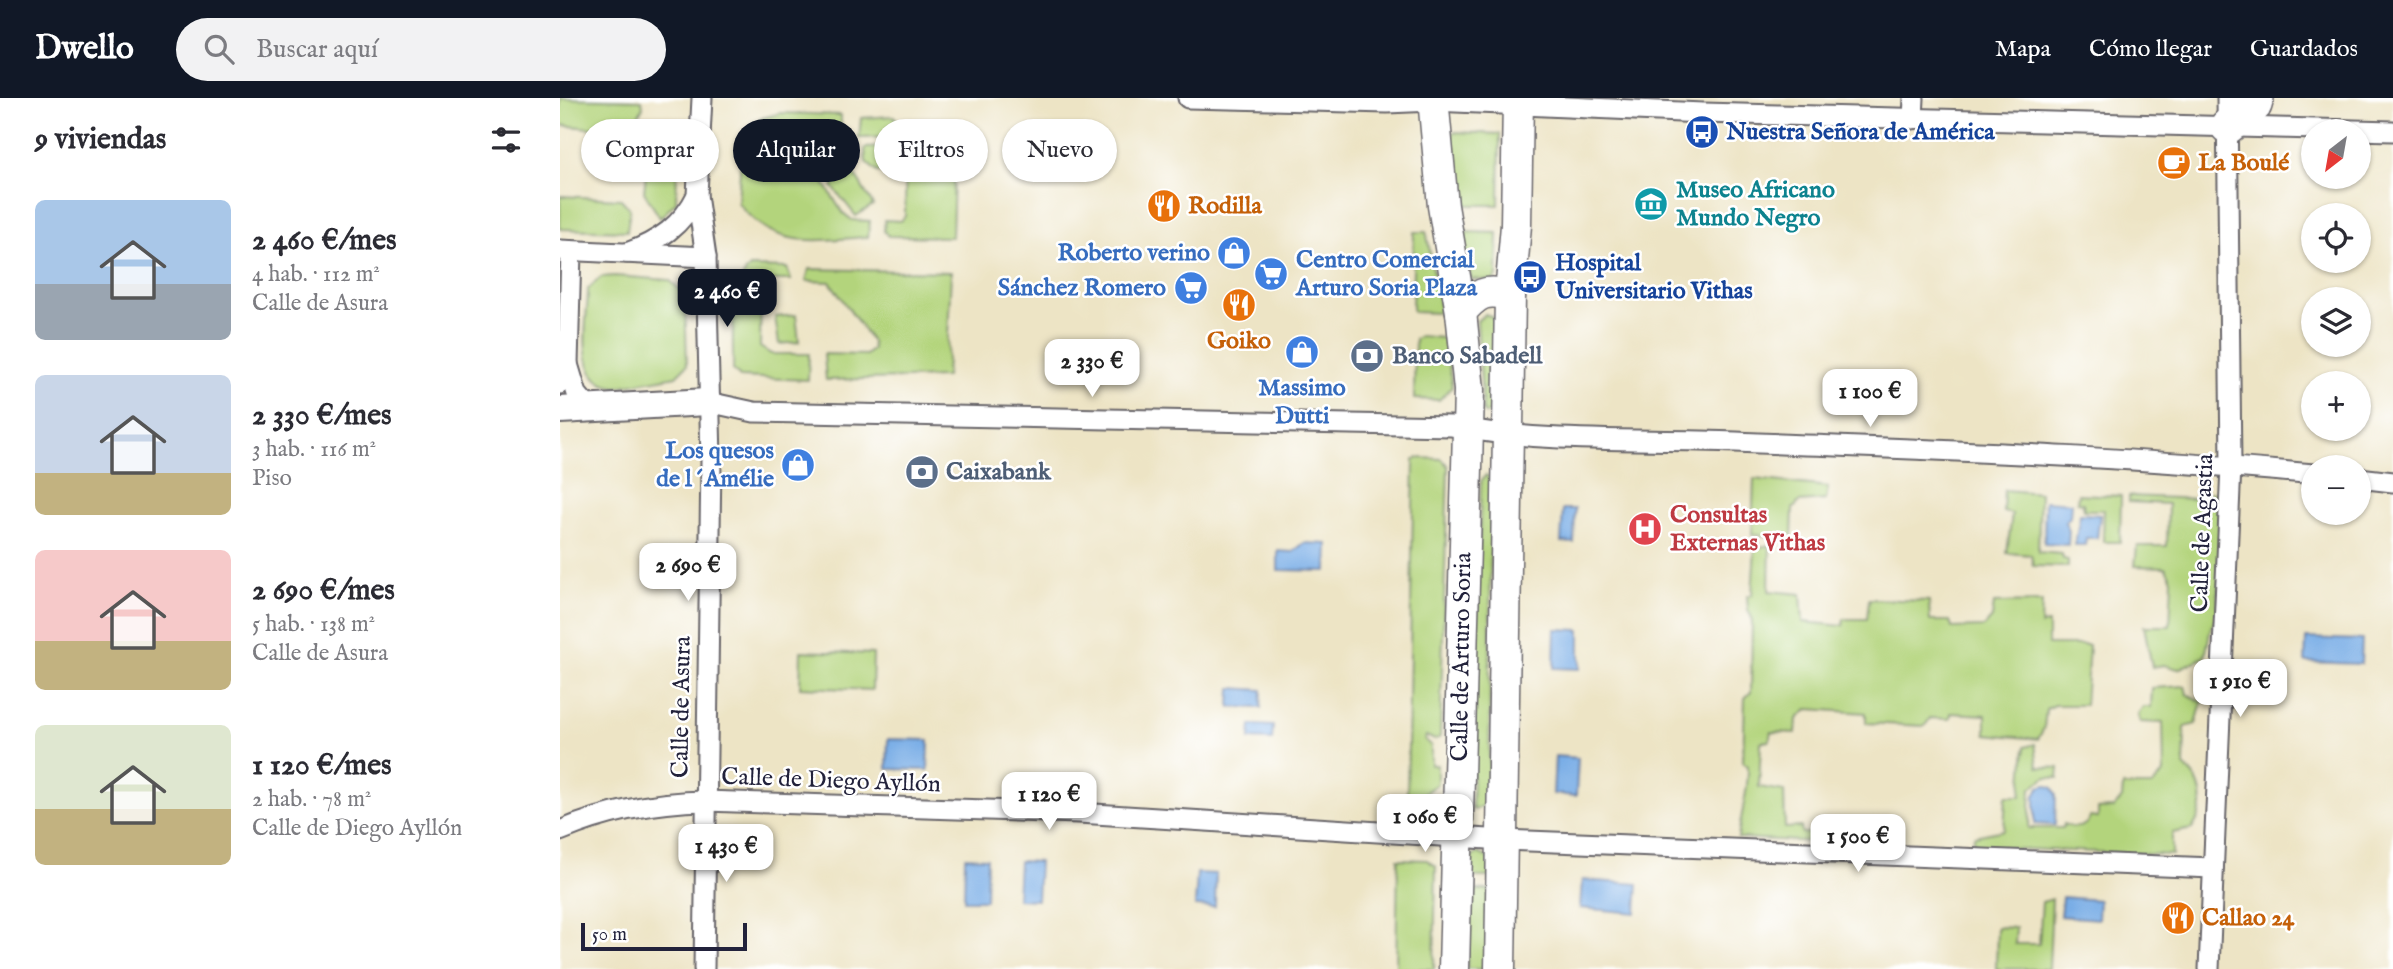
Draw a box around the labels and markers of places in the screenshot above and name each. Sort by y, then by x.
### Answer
bus stop icon: Nuestra Señora de América [1683,113,1721,151]
place label: Nuestra Señora de América [1725,117,1995,148]
cafe icon: La Boulé [2155,144,2193,182]
place label: La Boulé [2198,148,2289,179]
place label: Museo Africano Mundo Negro [1676,175,1835,234]
museum icon: Museo Africano Mundo Negro [1632,185,1670,223]
restaurant icon: Rodilla [1145,187,1183,225]
place label: Rodilla [1188,191,1262,222]
shop icon: Roberto verino [1215,234,1253,272]
place label: Roberto verino [1057,238,1210,269]
place label: Centro Comercial Arturo Soria Plaza [1295,245,1478,304]
place label: Hospital Universitario Vithas [1554,248,1753,307]
supermarket icon: Centro Comercial Arturo Soria Plaza [1252,255,1290,293]
bus stop icon: Hospital Universitario Vithas [1511,258,1549,296]
supermarket icon: Sánchez Romero [1172,269,1210,307]
pin: 2 460 € [662,270,792,329]
place label: Sánchez Romero [998,273,1166,304]
restaurant icon: Goiko [1220,286,1258,324]
place label: Goiko [1207,326,1271,357]
shop icon: Massimo Dutti [1283,333,1321,371]
bank icon: Banco Sabadell [1348,337,1386,375]
pin: 2 330 € [1027,340,1157,399]
place label: Banco Sabadell [1392,341,1543,372]
pin: 1 100 € [1805,370,1935,429]
place label: Massimo Dutti [1258,373,1346,432]
place label: Los quesos de l´Amélie [656,436,775,495]
shop icon: Los quesos de l´Amélie [779,446,817,484]
bank icon: Caixabank [903,453,941,491]
place label: Caixabank [946,457,1052,488]
place label: Consultas Externas Vithas [1670,500,1826,559]
hospital icon: Consultas Externas Vithas [1626,510,1664,548]
pin: 2 690 € [623,544,753,603]
pin: 1 910 € [2175,660,2305,719]
pin: 1 120 € [984,772,1114,832]
pin: 1 060 € [1360,794,1490,854]
pin: 1 500 € [1793,814,1923,874]
pin: 1 430 € [661,824,791,884]
restaurant icon: Callao 24 [2159,899,2197,937]
place label: Callao 24 [2202,903,2295,934]

